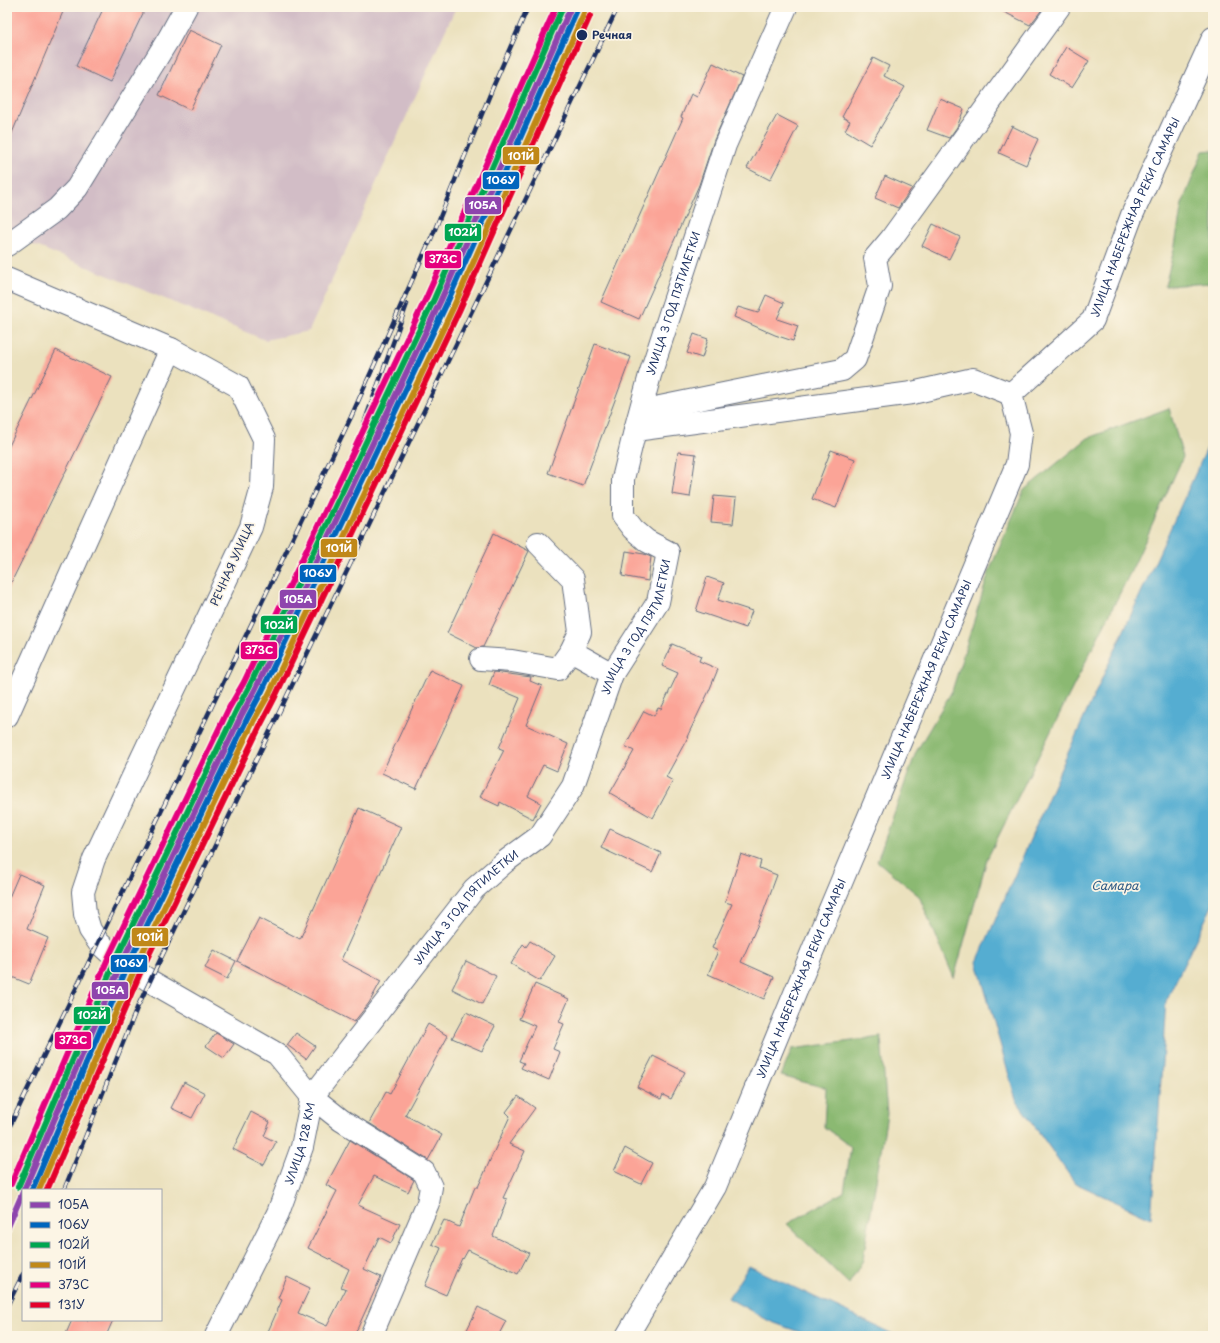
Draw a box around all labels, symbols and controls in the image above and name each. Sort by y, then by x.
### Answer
place label: Речная [592,26,632,43]
marker: Речная [575,28,589,42]
street label: УЛИЦА НАБЕРЕЖНАЯ РЕКИ САМАРЫ [1086,114,1184,319]
line badge: 101Й [502,146,540,165]
text: 101Й [508,147,535,164]
line badge: 106У [482,171,520,190]
text: 106У [486,171,517,188]
line badge: 105А [464,196,502,215]
text: 105А [468,196,498,213]
line badge: 102Й [444,223,482,242]
text: 102Й [448,223,478,240]
street label: УЛИЦА 3 ГОД ПЯТИЛЕТКИ [642,229,704,377]
line badge: 373C [424,250,462,269]
text: 373C [429,250,457,267]
street label: РЕЧНАЯ УЛИЦА [205,518,258,609]
line badge: 101Й [320,538,358,558]
text: 101Й [326,539,353,556]
street label: УЛИЦА 3 ГОД ПЯТИЛЕТКИ [597,557,674,696]
line badge: 106У [299,564,337,583]
text: 106У [303,564,334,581]
street label: УЛИЦА НАБЕРЕЖНАЯ РЕКИ САМАРЫ [877,577,975,781]
line badge: 105А [279,589,317,609]
text: 105А [283,590,313,607]
line badge: 102Й [260,615,298,634]
text: 102Й [264,616,294,633]
line badge: 373C [240,641,278,660]
text: 373C [245,641,273,658]
street label: УЛИЦА 3 ГОД ПЯТИЛЕТКИ [409,846,522,968]
street label: УЛИЦА НАБЕРЕЖНАЯ РЕКИ САМАРЫ [752,876,850,1080]
water label: Самара [1091,876,1139,894]
line badge: 101Й [131,927,169,947]
text: 101Й [137,928,164,945]
line badge: 106У [110,954,148,973]
text: 106У [114,954,145,971]
line badge: 105А [91,981,129,1000]
text: 105А [95,981,125,998]
line badge: 102Й [73,1006,111,1025]
text: 102Й [77,1006,107,1023]
line badge: 373C [54,1031,92,1050]
text: 373C [59,1031,87,1048]
street label: УЛИЦА 128 КМ [280,1101,319,1186]
legend [22,1189,162,1321]
text: 105А [58,1195,89,1213]
text: 106У [58,1215,90,1233]
text: 102Й [58,1235,90,1253]
text: 101Й [58,1255,86,1273]
text: 373C [58,1275,89,1293]
text: 131У [58,1295,85,1313]

